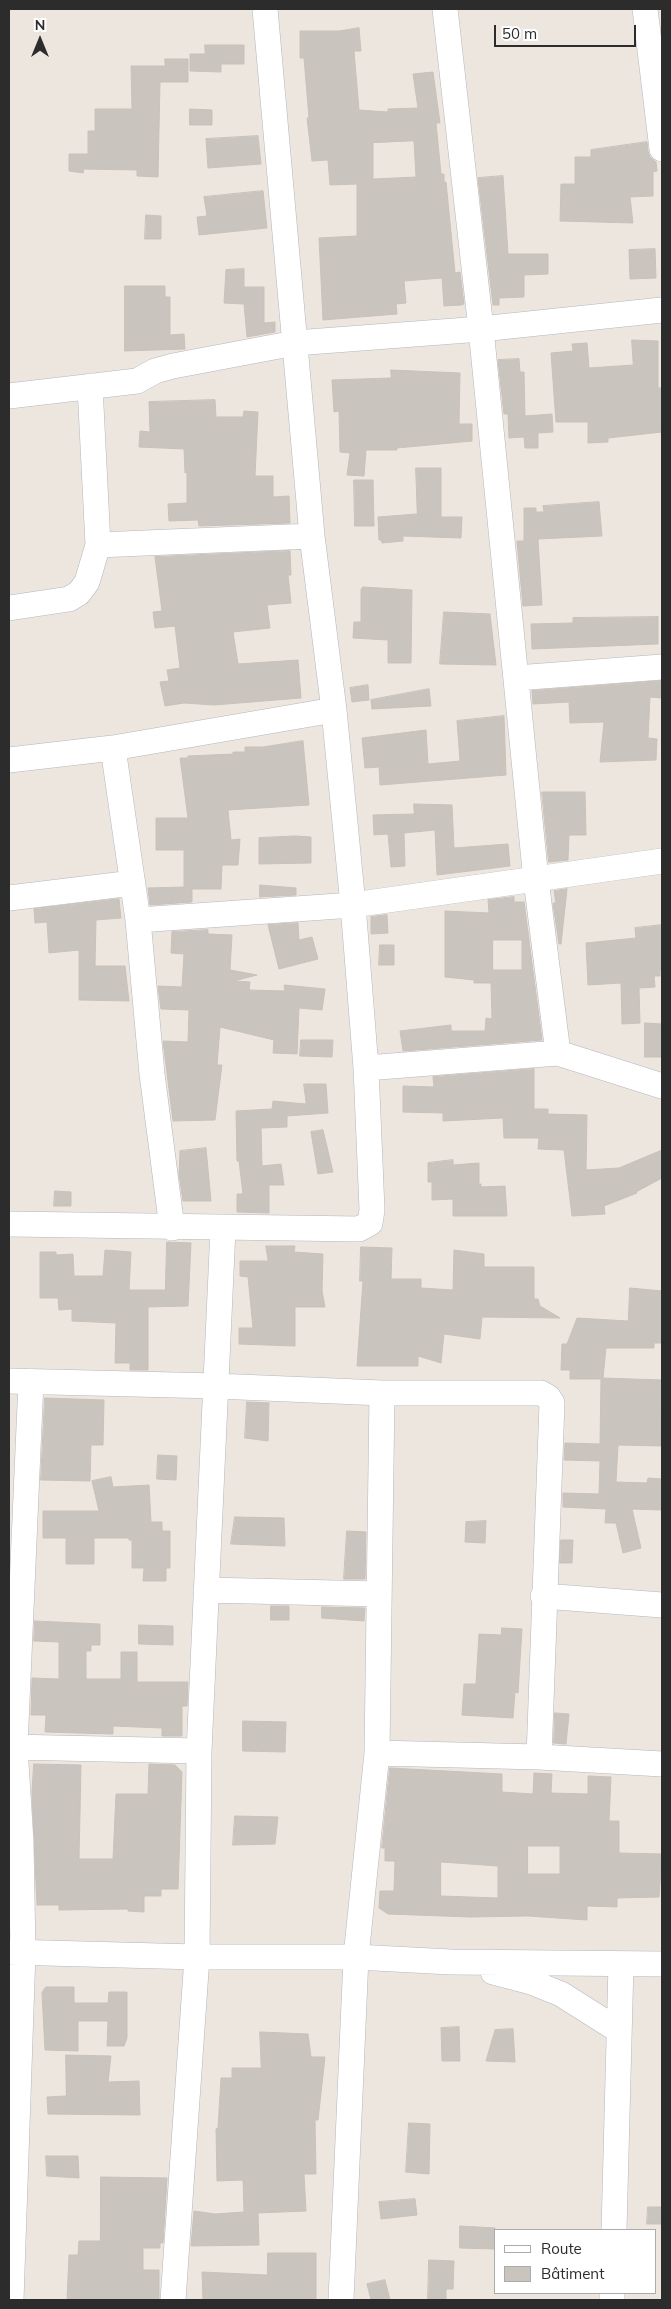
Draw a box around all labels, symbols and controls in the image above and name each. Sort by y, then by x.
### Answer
north arrow [15,15,65,65]
scale bar [496,15,638,47]
text: N [35,16,45,34]
text: 50 m [502,24,537,43]
legend [493,2229,656,2294]
text: Route [541,2239,582,2258]
text: Bâtiment [541,2264,604,2283]

